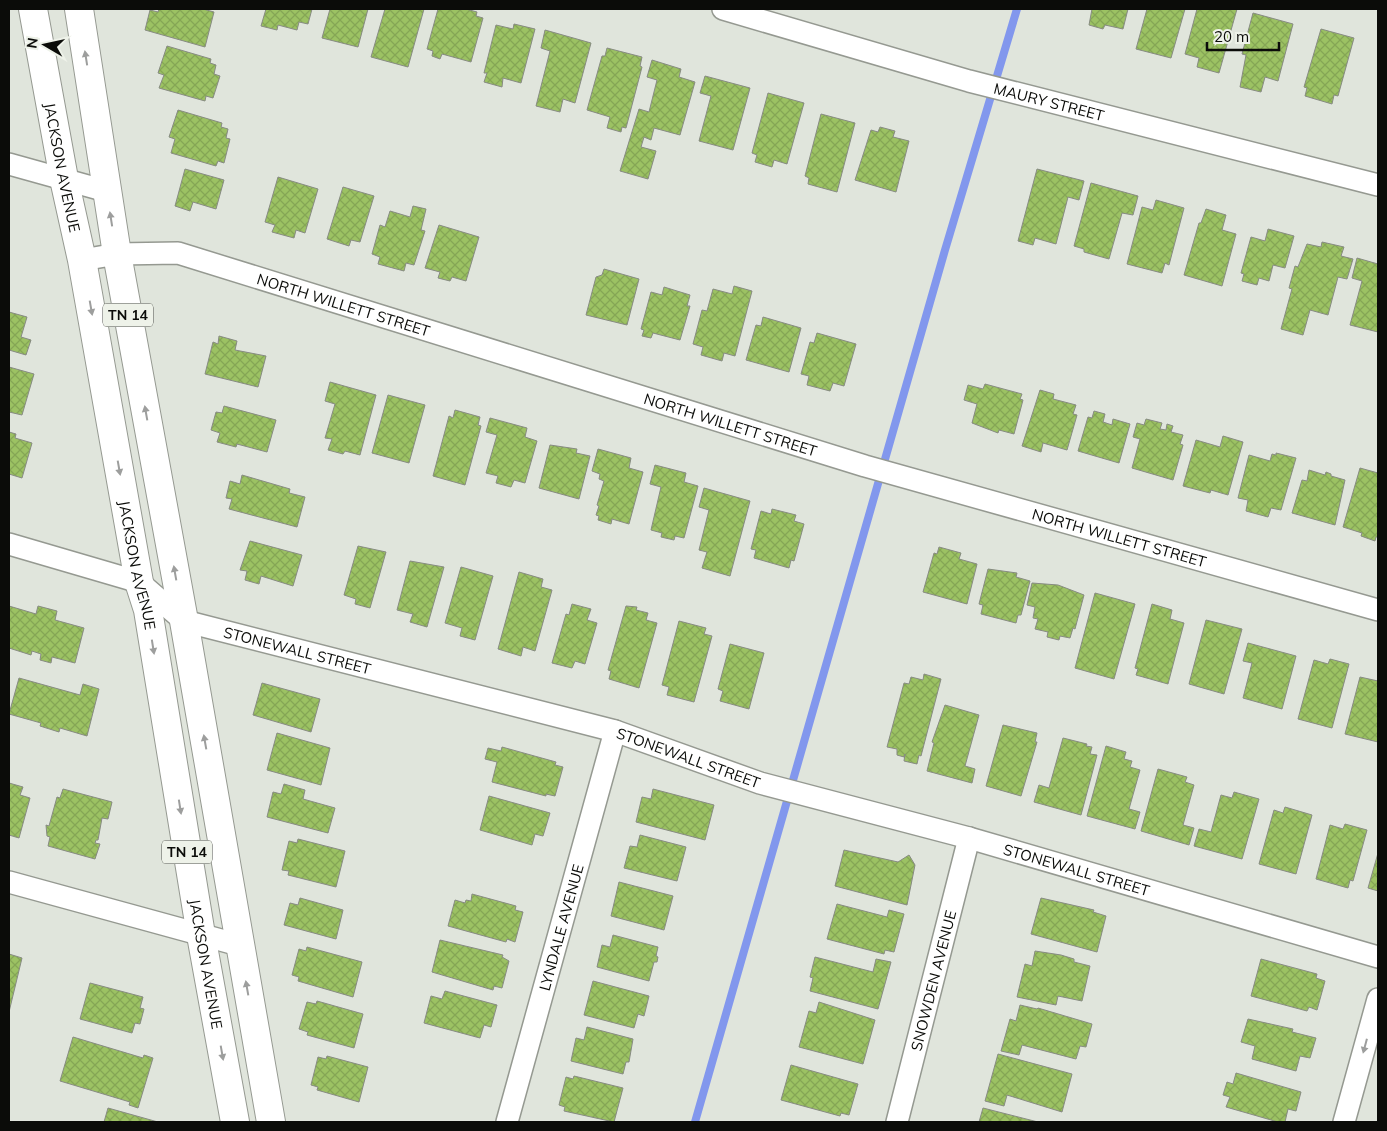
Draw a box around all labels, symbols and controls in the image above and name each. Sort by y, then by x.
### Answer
north arrow [20,20,70,70]
scale bar [1207,20,1280,52]
text: 20 m [1214,27,1249,46]
text: N [22,36,42,50]
one-way arrow [82,50,90,66]
street label: MAURY STREET [992,78,1106,125]
street label: JACKSON AVENUE [41,101,85,234]
one-way arrow [106,210,114,226]
street label: NORTH WILLETT STREET [255,269,433,340]
one-way arrow [87,300,95,316]
road number: TN 14 [103,304,153,326]
street label: NORTH WILLETT STREET [642,389,819,460]
one-way arrow [141,404,149,420]
one-way arrow [116,460,124,476]
street label: JACKSON AVENUE [115,499,161,631]
street label: NORTH WILLETT STREET [1030,504,1209,571]
one-way arrow [171,564,179,580]
street label: STONEWALL STREET [222,622,373,678]
one-way arrow [150,639,158,655]
street label: STONEWALL STREET [614,723,763,792]
one-way arrow [200,733,208,749]
one-way arrow [176,799,184,815]
street label: STONEWALL STREET [1001,839,1152,900]
road number: TN 14 [162,840,212,864]
street label: LYNDALE AVENUE [534,862,587,993]
street label: JACKSON AVENUE [186,898,227,1031]
street label: SNOWDEN AVENUE [906,908,960,1053]
one-way arrow [242,980,250,996]
one-way arrow [1361,1039,1369,1054]
one-way arrow [219,1046,227,1062]

